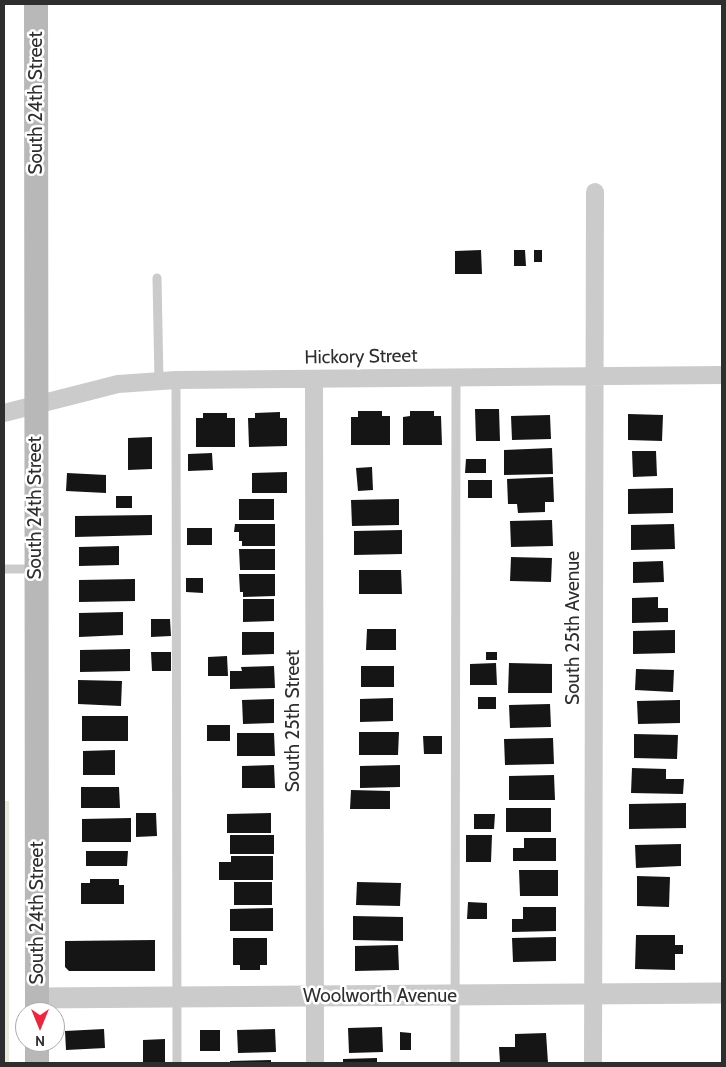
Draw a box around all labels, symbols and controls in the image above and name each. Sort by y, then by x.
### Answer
street label: South 24th Street [25,31,47,175]
street label: Hickory Street [304,345,418,369]
street label: South 24th Street [24,436,46,580]
street label: South 25th Avenue [562,551,584,705]
street label: South 25th Street [282,650,304,792]
street label: South 24th Street [26,841,48,985]
street label: Woolworth Avenue [303,985,457,1007]
north arrow [15,1002,65,1052]
text: N [35,1032,45,1050]

